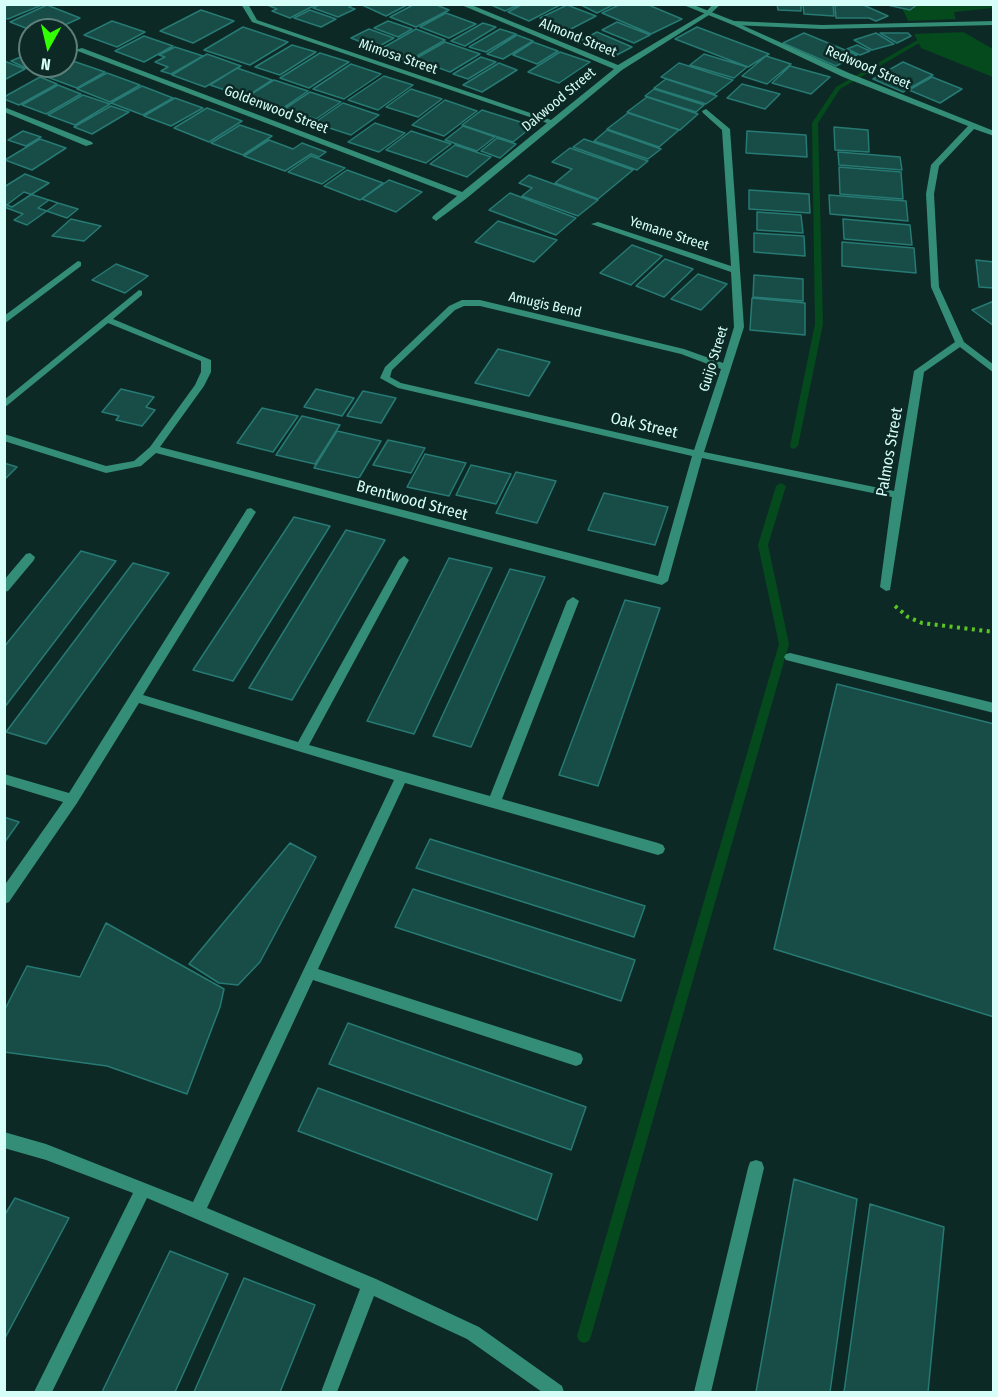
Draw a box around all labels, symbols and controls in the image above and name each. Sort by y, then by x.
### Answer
street label: Almond Street [537,15,619,61]
north arrow [18,18,78,78]
street label: Mimosa Street [356,36,440,78]
street label: Redwood Street [823,42,913,94]
text: N [40,54,52,74]
street label: Dakwood Street [519,64,599,136]
street label: Goldenwood Street [222,82,330,138]
street label: Yemane Street [627,213,711,255]
street label: Amugis Bend [507,288,583,322]
street label: Guijo Street [696,324,732,394]
street label: Palmos Street [873,406,907,498]
street label: Oak Street [609,409,679,443]
street label: Brentwood Street [354,477,470,525]

